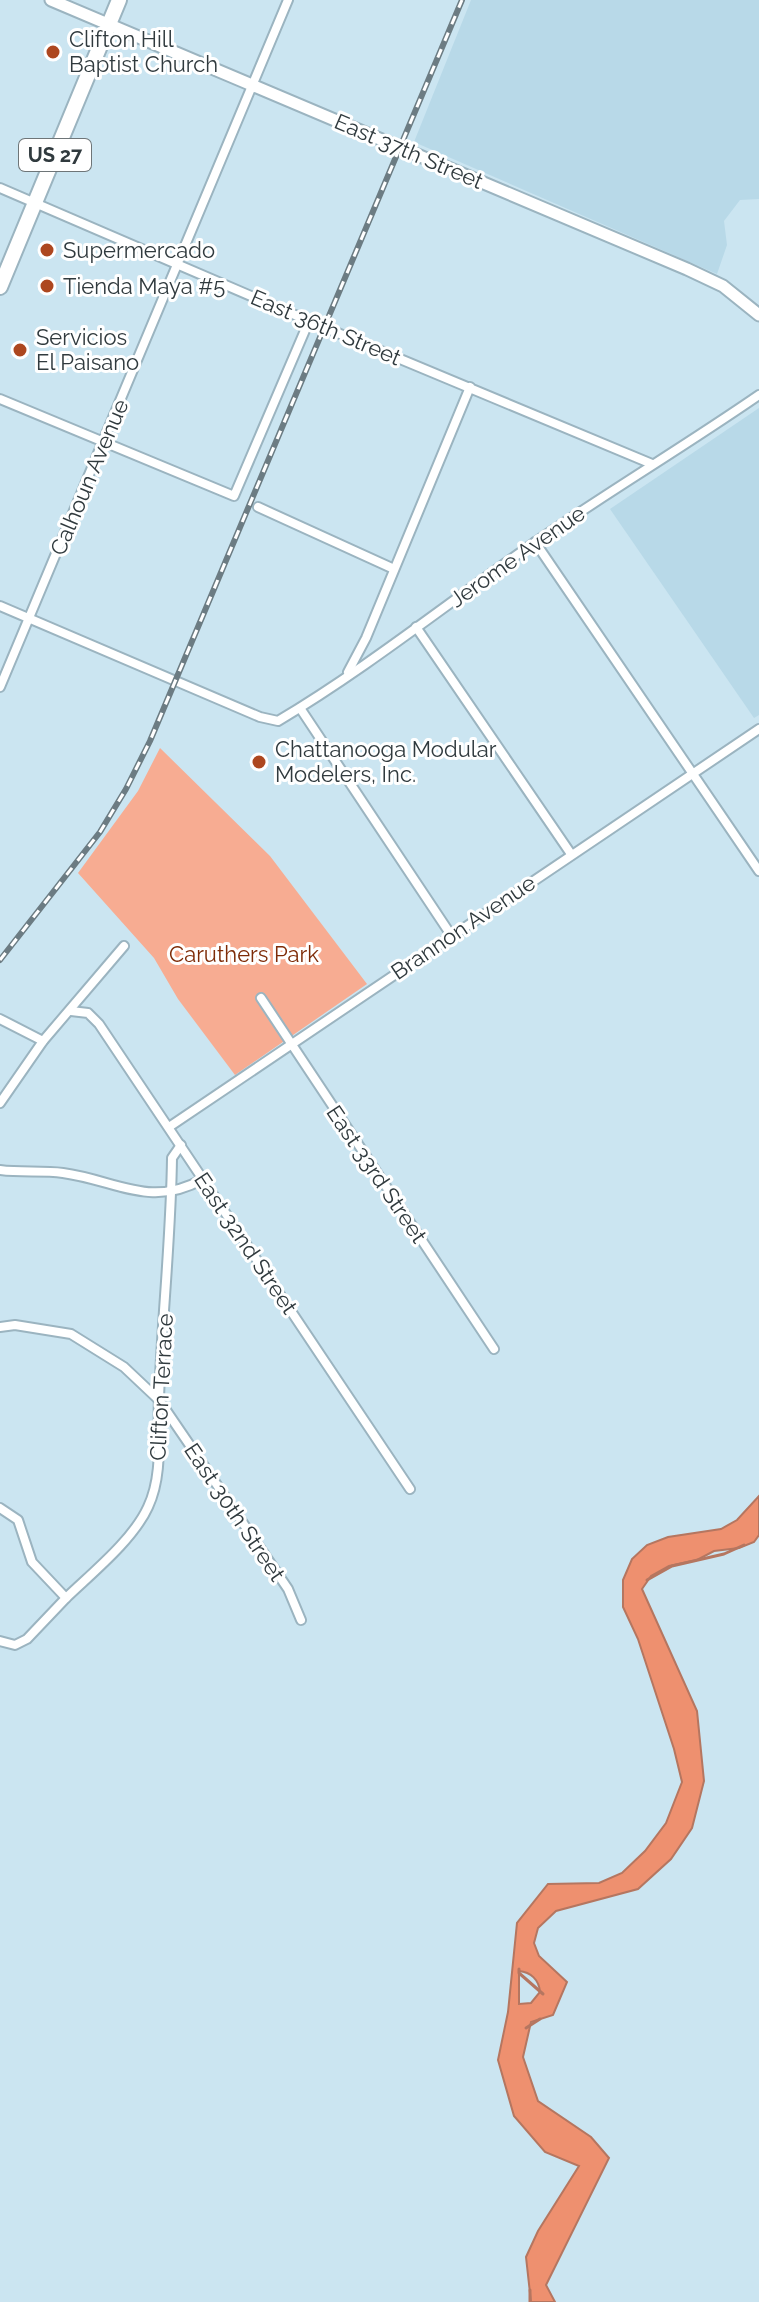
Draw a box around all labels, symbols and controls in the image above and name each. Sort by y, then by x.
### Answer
place label: Clifton Hill Baptist Church [69,26,218,77]
marker: Clifton Hill Baptist Church [44,43,62,61]
street label: East 37th Street [331,108,488,194]
road number: US 27 [19,139,91,171]
place label: Supermercado [63,237,215,263]
marker: Supermercado [38,241,56,259]
place label: Tienda Maya #5 [63,273,225,299]
marker: Tienda Maya #5 [38,277,56,295]
street label: East 36th Street [247,284,406,371]
place label: Servicios El Paisano [36,324,139,375]
marker: Servicios El Paisano [11,341,29,359]
street label: Calhoun Avenue [44,395,134,559]
street label: Jerome Avenue [444,500,590,612]
place label: Chattanooga Modular Modelers, Inc. [275,736,497,787]
marker: Chattanooga Modular Modelers, Inc. [250,753,268,771]
street label: Brannon Avenue [386,869,540,985]
park label: Caruthers Park [169,941,319,967]
street label: East 33rd Street [321,1100,433,1248]
street label: East 32nd Street [189,1167,303,1319]
street label: Clifton Terrace [144,1313,178,1461]
street label: East 30th Street [179,1438,291,1586]

